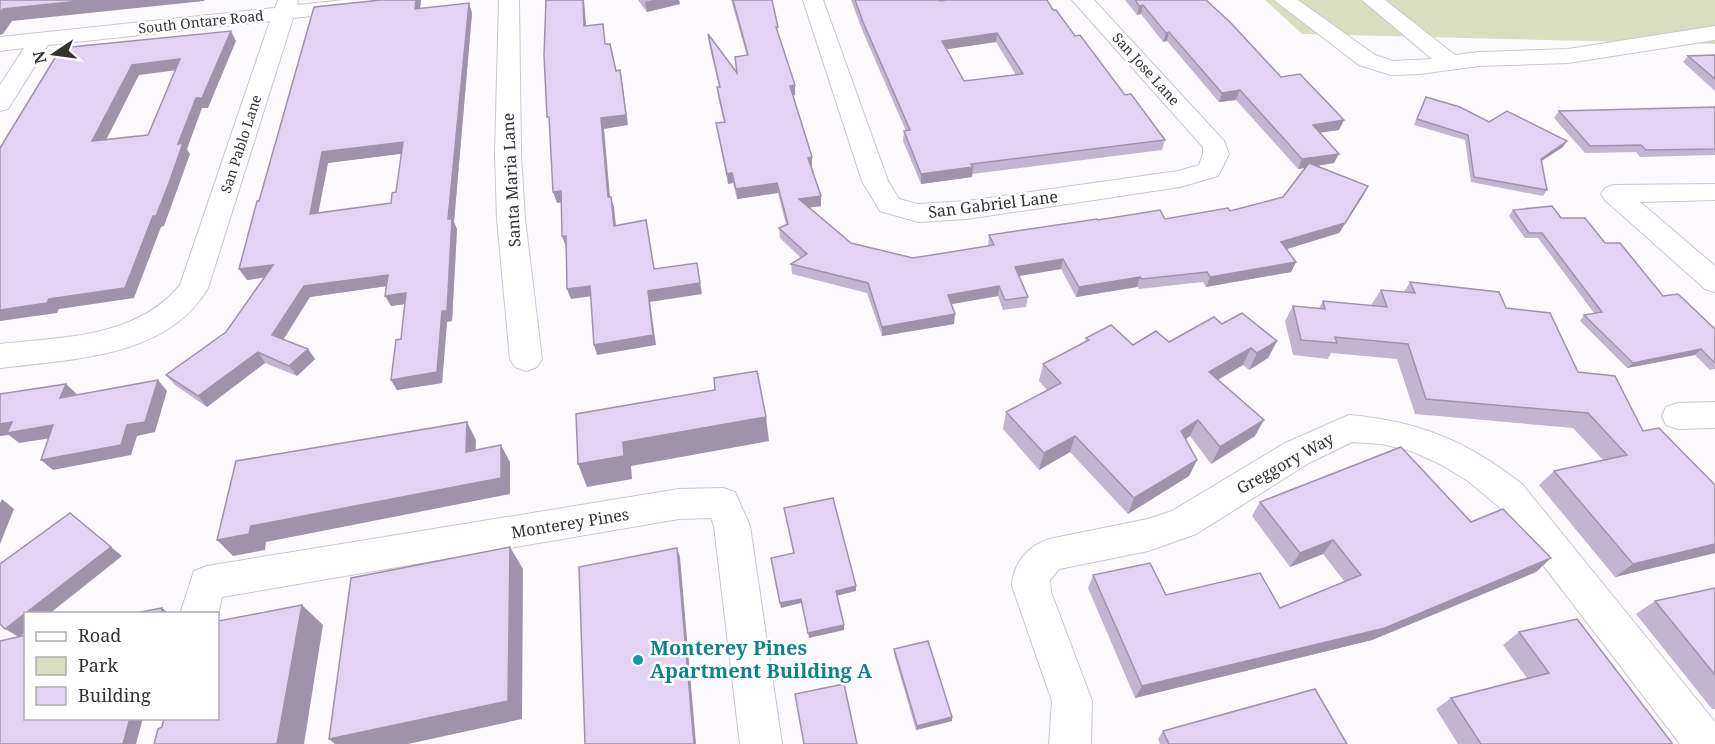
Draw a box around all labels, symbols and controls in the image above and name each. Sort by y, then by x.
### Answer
street label: South Ontare Road [137,5,265,38]
north arrow [24,24,84,84]
street label: San Jose Lane [1109,28,1184,109]
text: N [27,48,52,66]
street label: San Pablo Lane [216,92,265,195]
street label: Santa Maria Lane [496,112,526,248]
street label: San Gabriel Lane [927,185,1059,223]
street label: Greggory Way [1232,427,1338,499]
street label: Monterey Pines [510,503,630,543]
legend [24,612,219,720]
text: Road [78,623,121,647]
place label: Monterey Pines Apartment Building A [650,634,873,684]
text: Park [78,653,118,677]
marker: Monterey Pines Apartment Building A [631,653,645,667]
text: Building [78,683,151,707]

